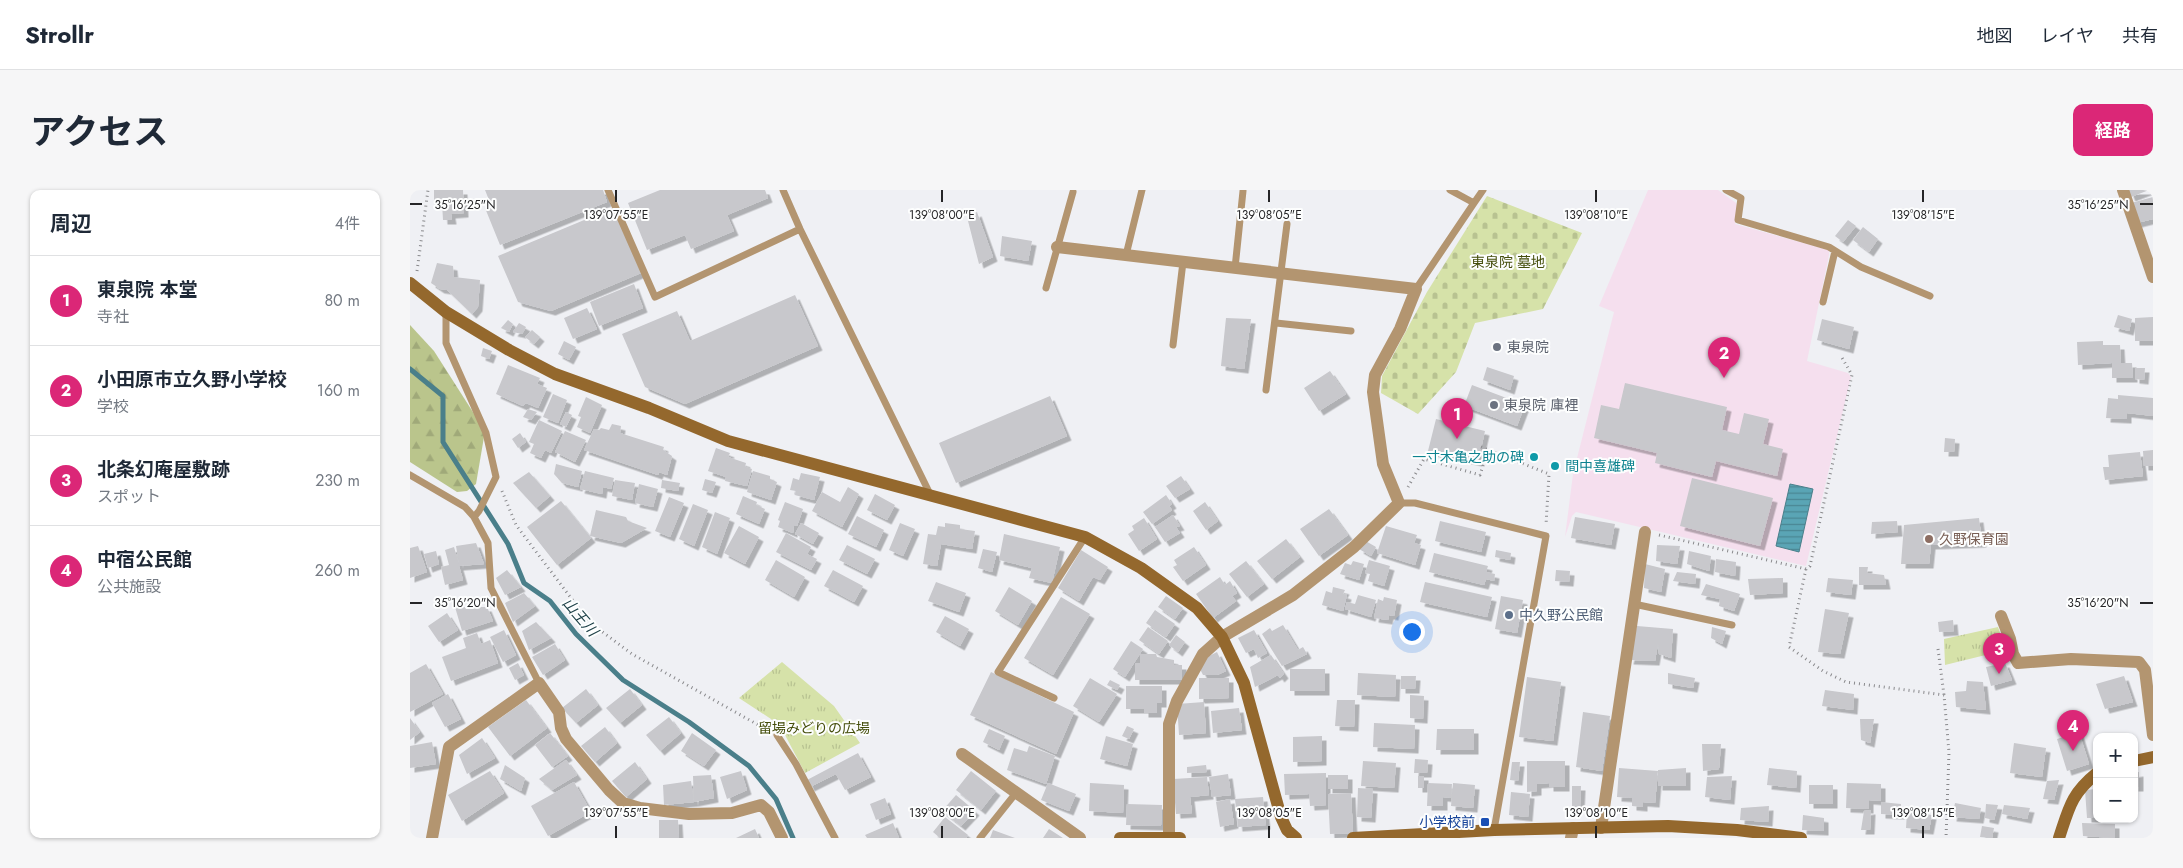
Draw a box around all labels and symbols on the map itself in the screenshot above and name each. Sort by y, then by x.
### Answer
text: 35°16'25"N [435,196,495,214]
text: 35°16'25"N [2068,196,2128,214]
text: 139°07'55"E [584,206,648,224]
text: 139°08'00"E [909,206,975,224]
text: 139°08'05"E [1236,206,1302,224]
text: 139°08'10"E [1564,206,1628,224]
text: 139°08'15"E [1891,206,1955,224]
park label: 東泉院 墓地 [1471,252,1545,272]
place label: 東泉院 [1507,337,1549,357]
pin: 2 [1708,337,1740,378]
marker: 東泉院 [1491,341,1503,353]
place label: 東泉院 庫裡 [1504,395,1578,415]
pin: 1 [1441,398,1473,439]
marker: 東泉院 庫裡 [1488,399,1500,411]
place label: 一寸木亀之助の碑 [1412,447,1524,467]
marker: 一寸木亀之助の碑 [1528,451,1540,463]
place label: 間中喜雄碑 [1565,456,1635,476]
marker: 間中喜雄碑 [1549,460,1561,472]
place label: 久野保育園 [1939,529,2009,549]
marker: 久野保育園 [1923,533,1935,545]
water label: 山王川 [557,593,604,643]
text: 35°16'20"N [434,594,496,612]
text: 35°16'20"N [2067,594,2129,612]
place label: 中久野公民館 [1519,605,1603,625]
marker: 中久野公民館 [1503,609,1515,621]
your location [1399,619,1425,645]
pin: 3 [1983,633,2015,674]
pin: 4 [2057,710,2089,751]
park label: 留場みどりの広場 [758,718,870,738]
text: 139°07'55"E [584,804,648,822]
text: 139°08'00"E [909,804,975,822]
text: 139°08'05"E [1236,804,1302,822]
text: 139°08'10"E [1564,804,1628,822]
text: 139°08'15"E [1891,804,1955,822]
place label: 小学校前 [1419,812,1475,832]
marker: 小学校前 [1479,816,1491,828]

